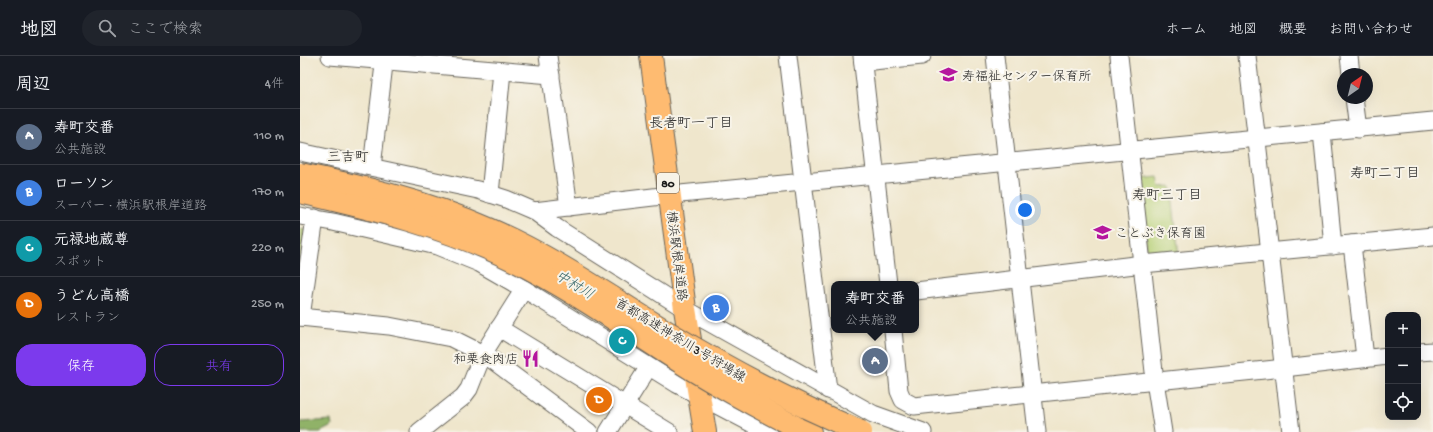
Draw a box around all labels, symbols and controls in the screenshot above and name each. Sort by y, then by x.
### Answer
search box [82,10,362,46]
icon: search [96,17,118,39]
text: 地図 [20,20,58,43]
text: ここで検索 [128,21,203,39]
text: ホーム [1166,22,1207,39]
text: 地図 [1229,22,1257,39]
text: 概要 [1279,22,1307,39]
text: お問い合わせ [1329,22,1413,39]
school or university icon: 寿福祉センター保育所 [939,65,959,85]
north arrow [1337,68,1373,104]
place label: 寿福祉センター保育所 [962,69,1091,85]
text: 周辺 [16,76,50,96]
text: 4件 [265,77,284,92]
district label: 長者町一丁目 [649,116,733,133]
text: 寿町交番 [54,120,114,138]
text: A [25,129,33,144]
text: 110 m [254,129,284,144]
text: 公共施設 [54,143,106,158]
district label: 三吉町 [327,150,369,167]
district label: 寿町二丁目 [1350,166,1420,183]
road number: 80 [657,173,679,193]
text: ローソン [54,176,114,194]
text: B [26,185,32,200]
text: 170 m [252,185,284,200]
district label: 寿町三丁目 [1132,188,1202,205]
text: スーパー · 横浜駅根岸道路 [54,199,207,214]
your location [1015,200,1035,220]
street label: 横浜駅根岸道路 [663,210,689,302]
school or university icon: ことぶき保育園 [1092,222,1112,242]
place label: ことぶき保育園 [1115,226,1206,242]
text: 元禄地蔵尊 [54,232,129,250]
text: C [25,241,33,256]
text: 220 m [252,241,284,256]
text: スポット [54,255,106,270]
water label: 中村川 [551,267,597,304]
popup [831,281,919,333]
text: うどん高橋 [54,288,130,306]
text: 寿町交番 [845,291,905,309]
pin: B [703,293,729,323]
street label: 首都高速神奈川3号狩場線 [612,295,749,387]
text: D [25,297,33,312]
text: 250 m [251,297,284,312]
text: レストラン [54,311,120,326]
map controls [1385,312,1421,420]
button: + [1385,312,1421,348]
text: 公共施設 [845,314,897,329]
pin: C [609,326,635,356]
button: 保存 [16,344,146,386]
button: 共有 [154,344,284,386]
pin: A [862,346,888,376]
restaurant icon: 和栗食肉店 [521,348,541,368]
button: − [1385,348,1421,384]
place label: 和栗食肉店 [453,352,518,368]
button: locate [1385,384,1421,420]
pin: D [586,385,612,415]

